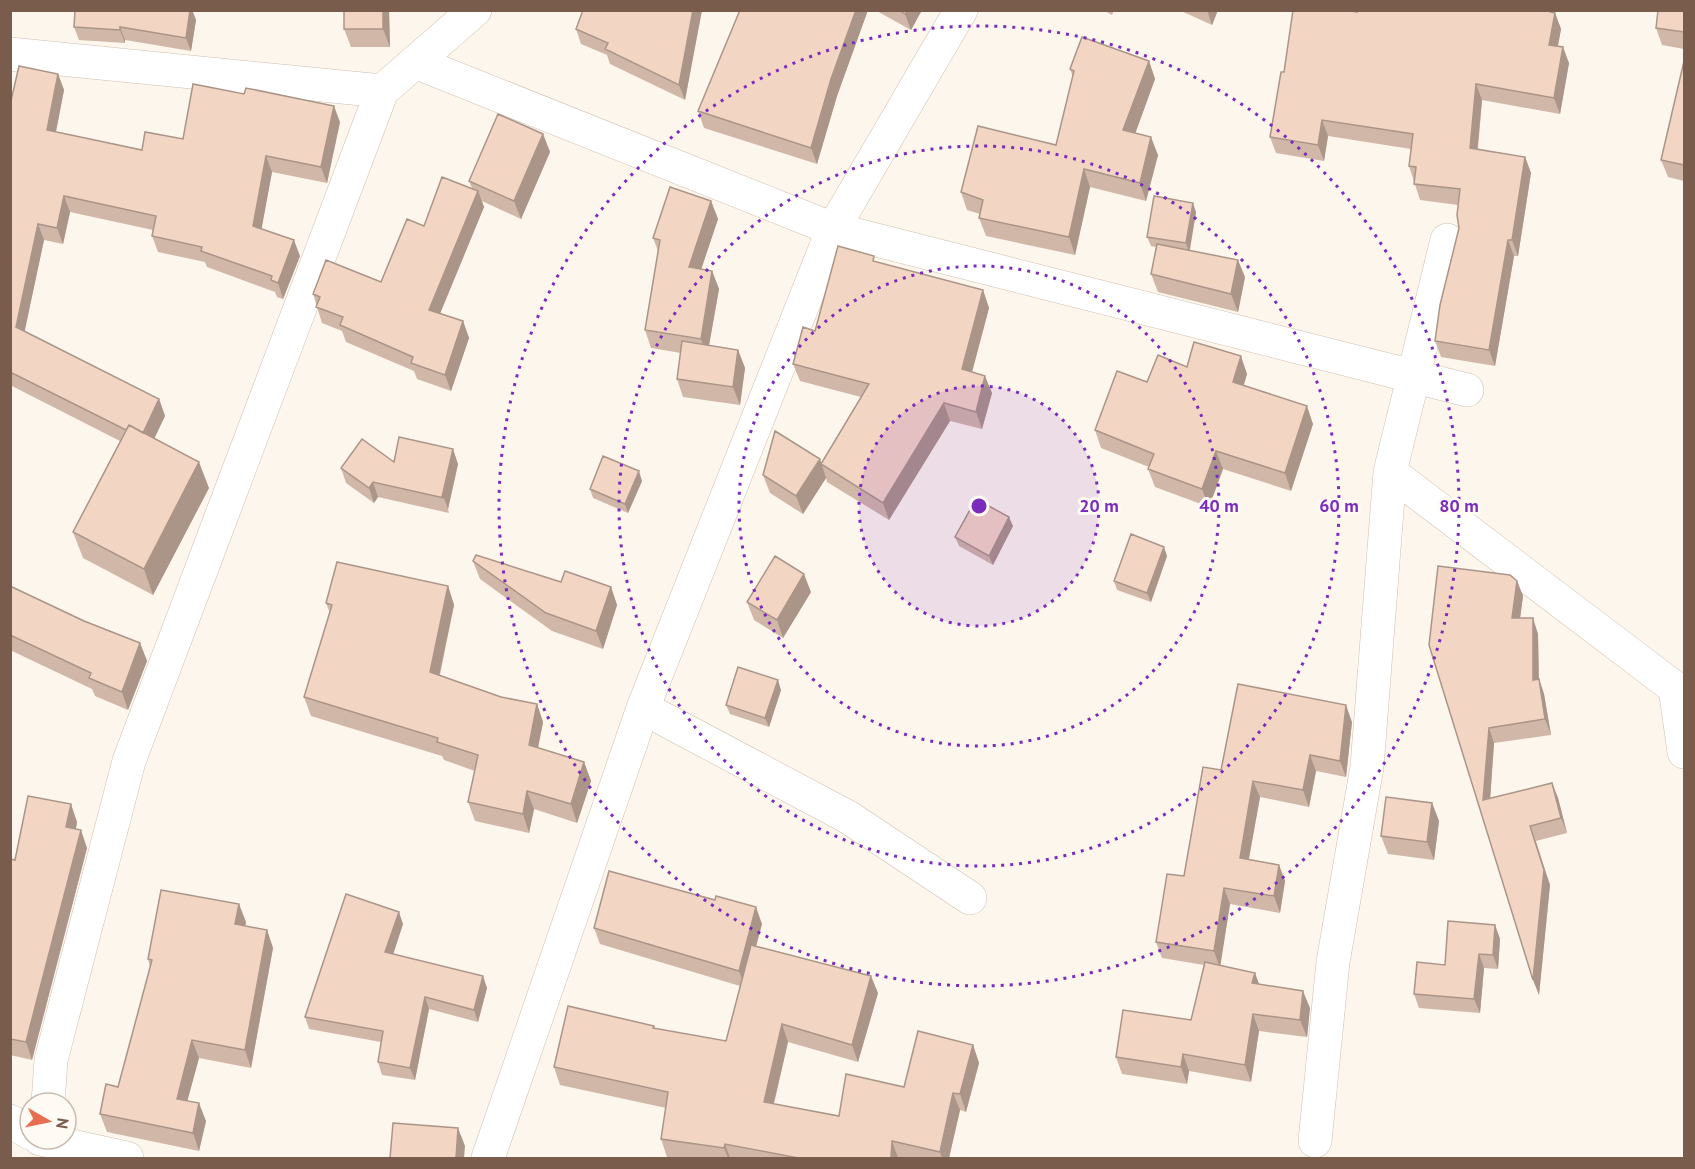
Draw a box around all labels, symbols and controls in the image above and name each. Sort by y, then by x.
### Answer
text: 20 m [1079,494,1119,517]
text: 40 m [1199,494,1239,517]
text: 60 m [1319,494,1359,517]
text: 80 m [1439,494,1479,517]
centre of rings [969,496,989,516]
north arrow [18,1091,78,1151]
text: N [52,1117,74,1130]

